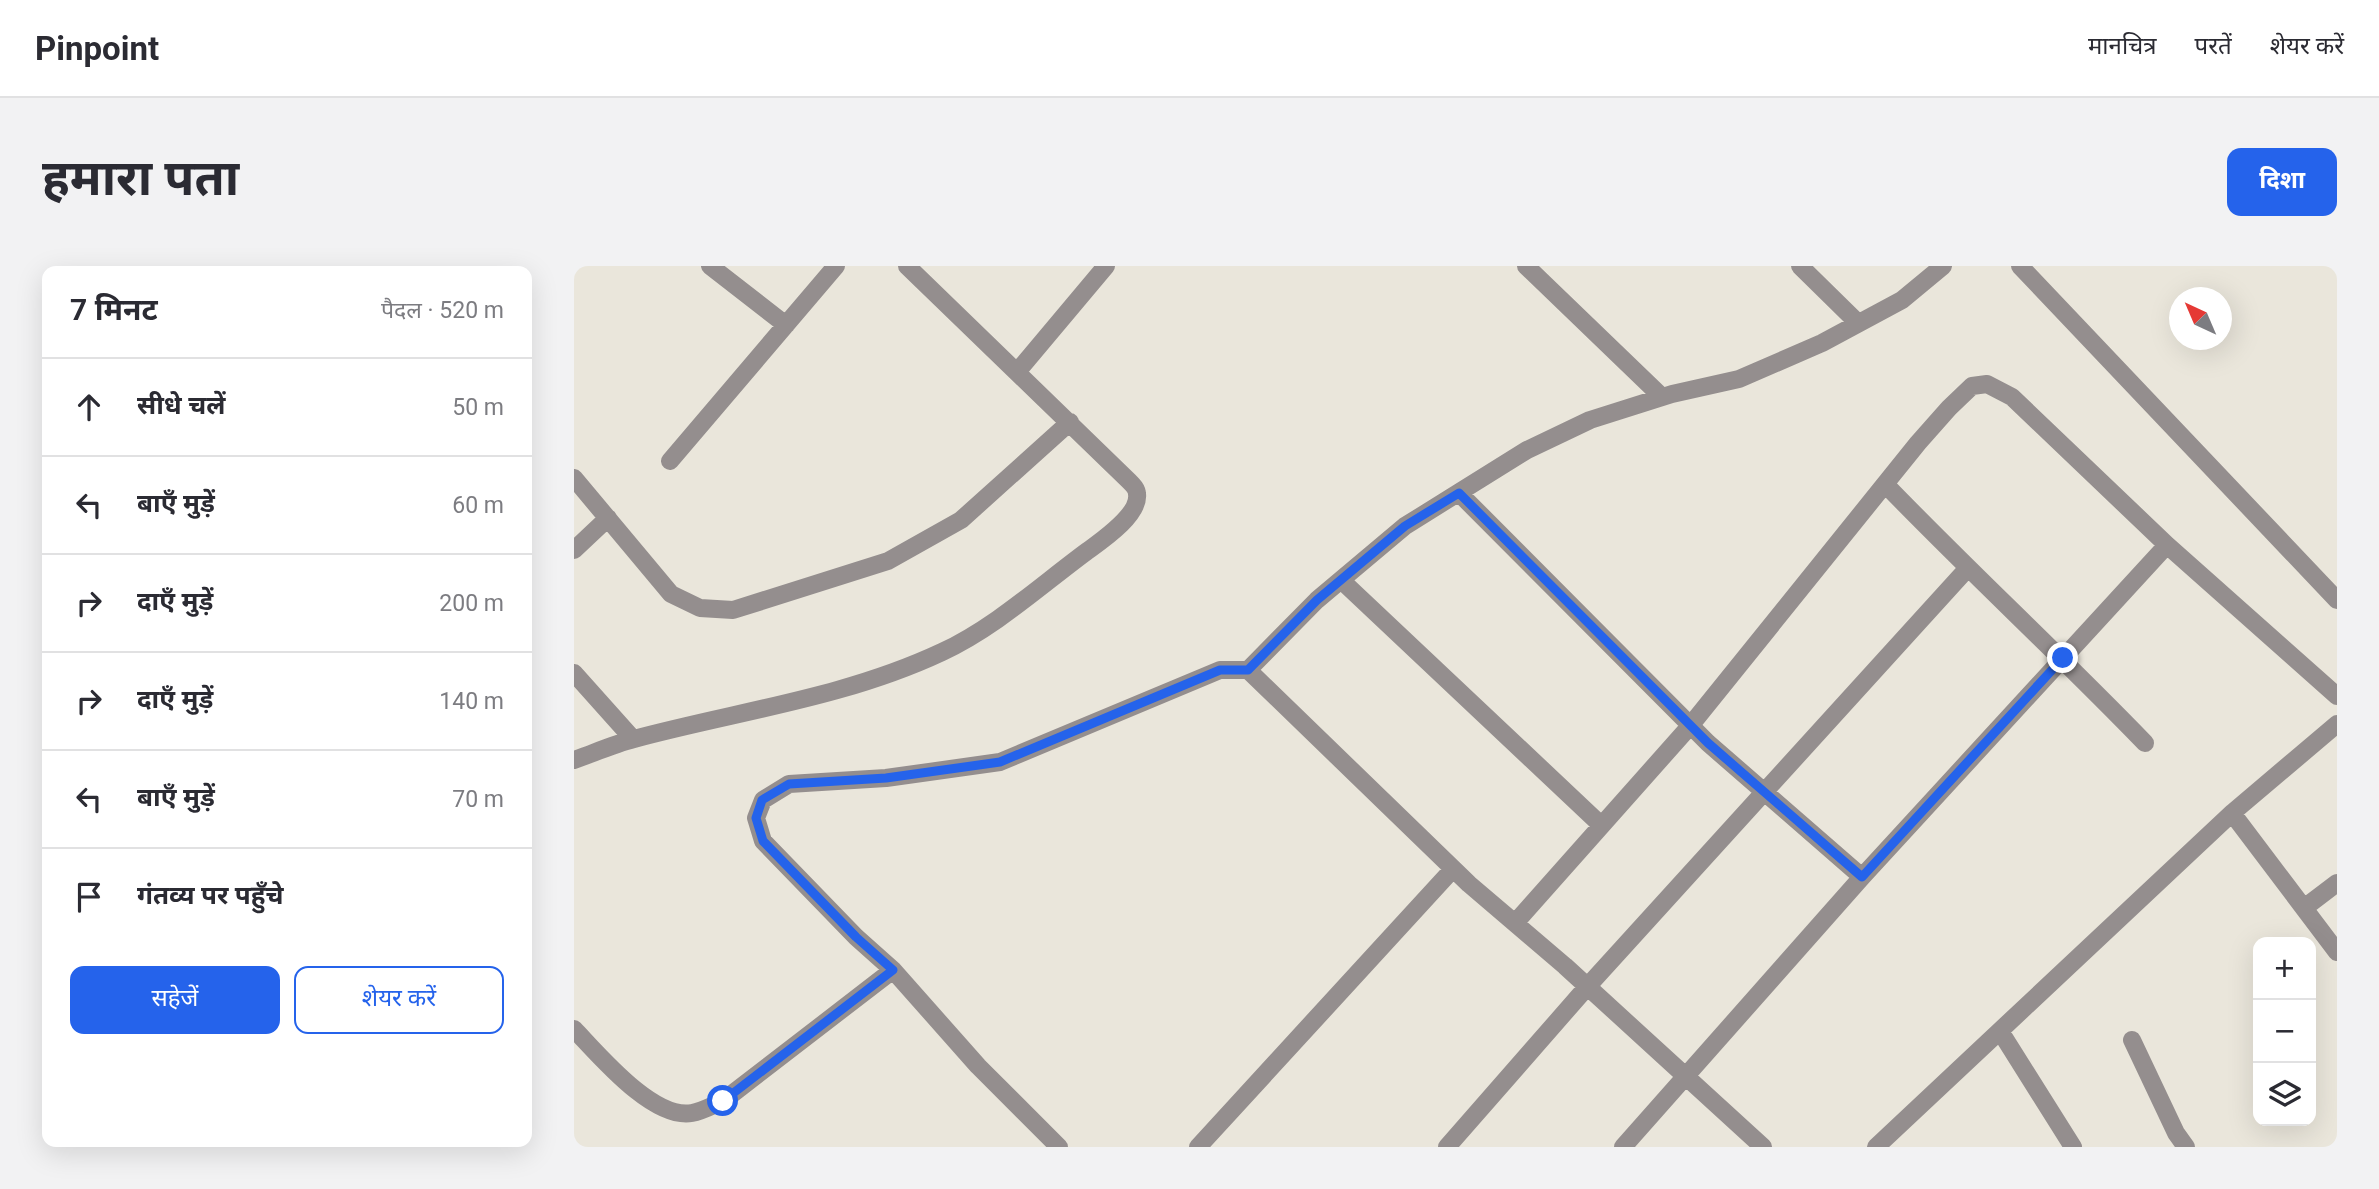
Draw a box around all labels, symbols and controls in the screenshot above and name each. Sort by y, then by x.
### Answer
text: Pinpoint [35,29,159,68]
text: मानचित्र [2088,32,2157,60]
text: परतें [2195,32,2232,60]
text: शेयर करें [2270,32,2344,60]
button: दिशा [2227,148,2337,216]
text: हमारा पता [42,150,239,207]
north arrow [2169,287,2232,350]
text: 7 मिनट [70,292,158,327]
text: पैदल · 520 m [381,297,504,324]
icon: ahead [70,388,108,426]
text: सीधे चलें [137,390,225,420]
text: 50 m [452,394,504,421]
icon: left [70,486,108,524]
text: बाएँ मुड़ें [137,488,215,518]
text: 60 m [452,492,504,519]
icon: right [70,584,108,622]
text: दाएँ मुड़ें [137,586,213,616]
text: 200 m [439,590,504,617]
route end [2047,642,2078,673]
icon: right [70,682,108,720]
text: दाएँ मुड़ें [137,684,213,714]
text: 140 m [439,688,504,715]
icon: left [70,780,108,818]
text: बाएँ मुड़ें [137,782,215,812]
text: 70 m [452,786,504,813]
icon: arrive [70,878,108,916]
text: गंतव्य पर पहुँचे [137,880,284,910]
map controls [2253,937,2316,1126]
button: + [2253,937,2316,1000]
button: सहेजें [70,966,280,1034]
button: शेयर करें [294,966,504,1034]
button: − [2253,1000,2316,1063]
button: layers [2253,1063,2316,1126]
route start [707,1085,738,1116]

